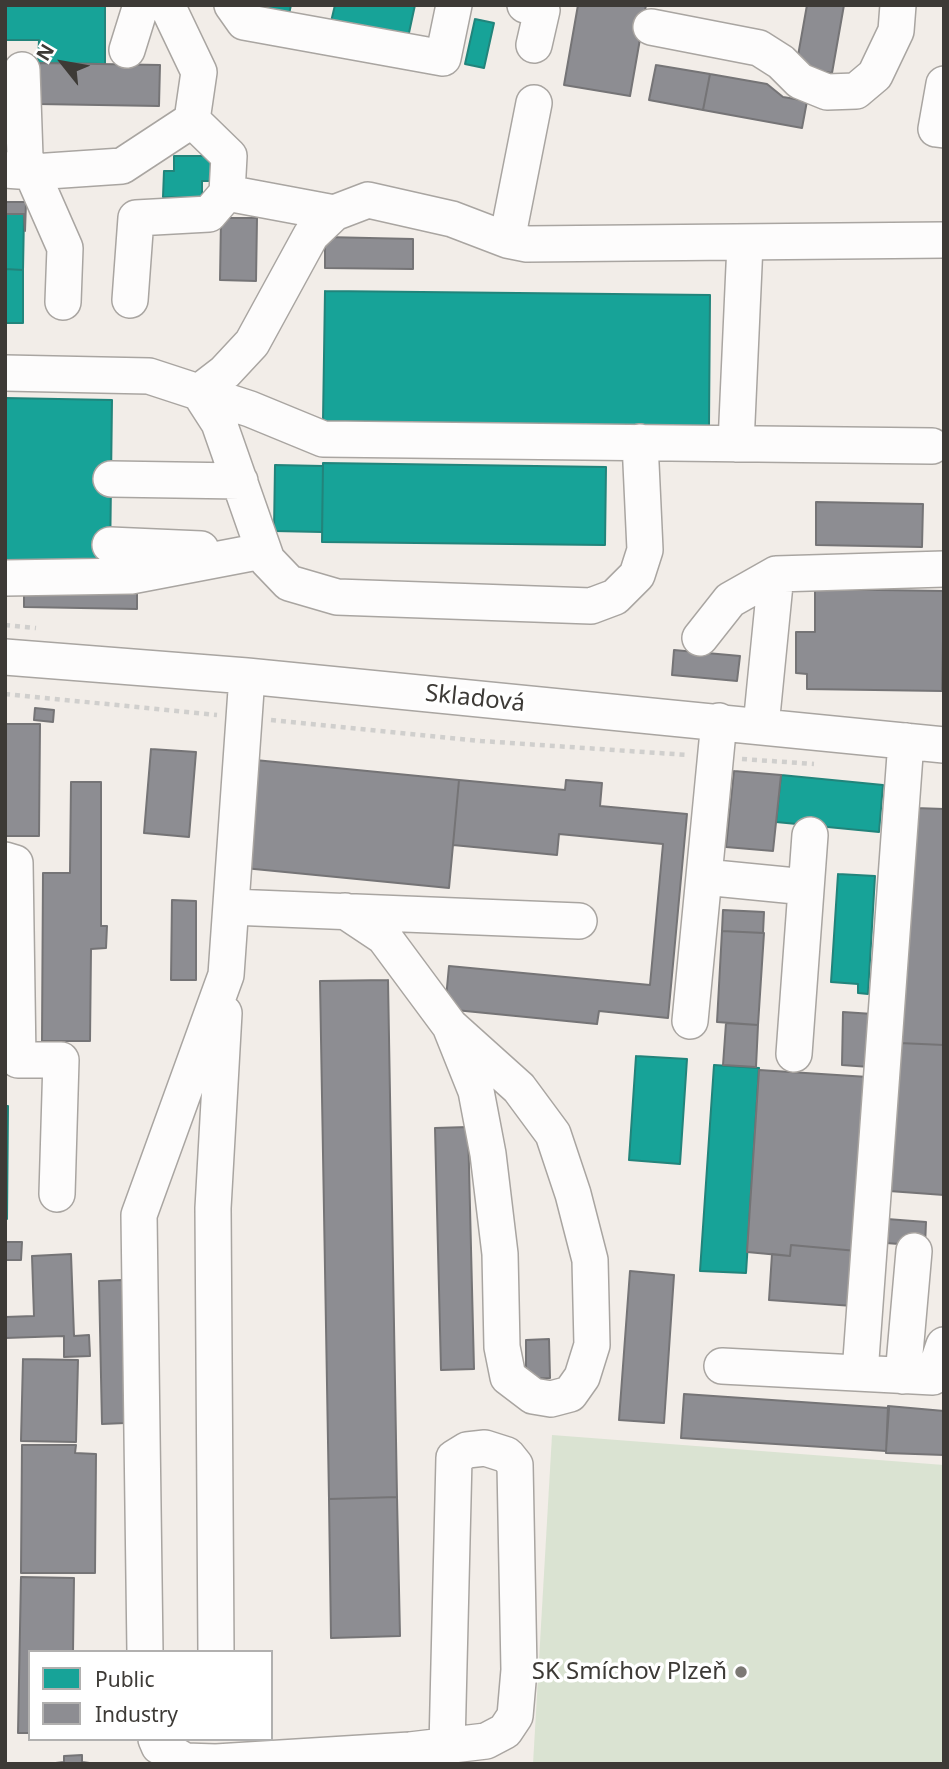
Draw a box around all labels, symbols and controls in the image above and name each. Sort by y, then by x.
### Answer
north arrow [28,28,98,98]
text: N [30,39,60,66]
street label: Skladová [424,679,526,719]
legend [28,1650,273,1741]
place label: SK Smíchov Plzeň [532,1658,727,1686]
marker: SK Smíchov Plzeň [733,1664,749,1680]
text: Public [95,1665,155,1693]
text: Industry [95,1700,178,1728]

